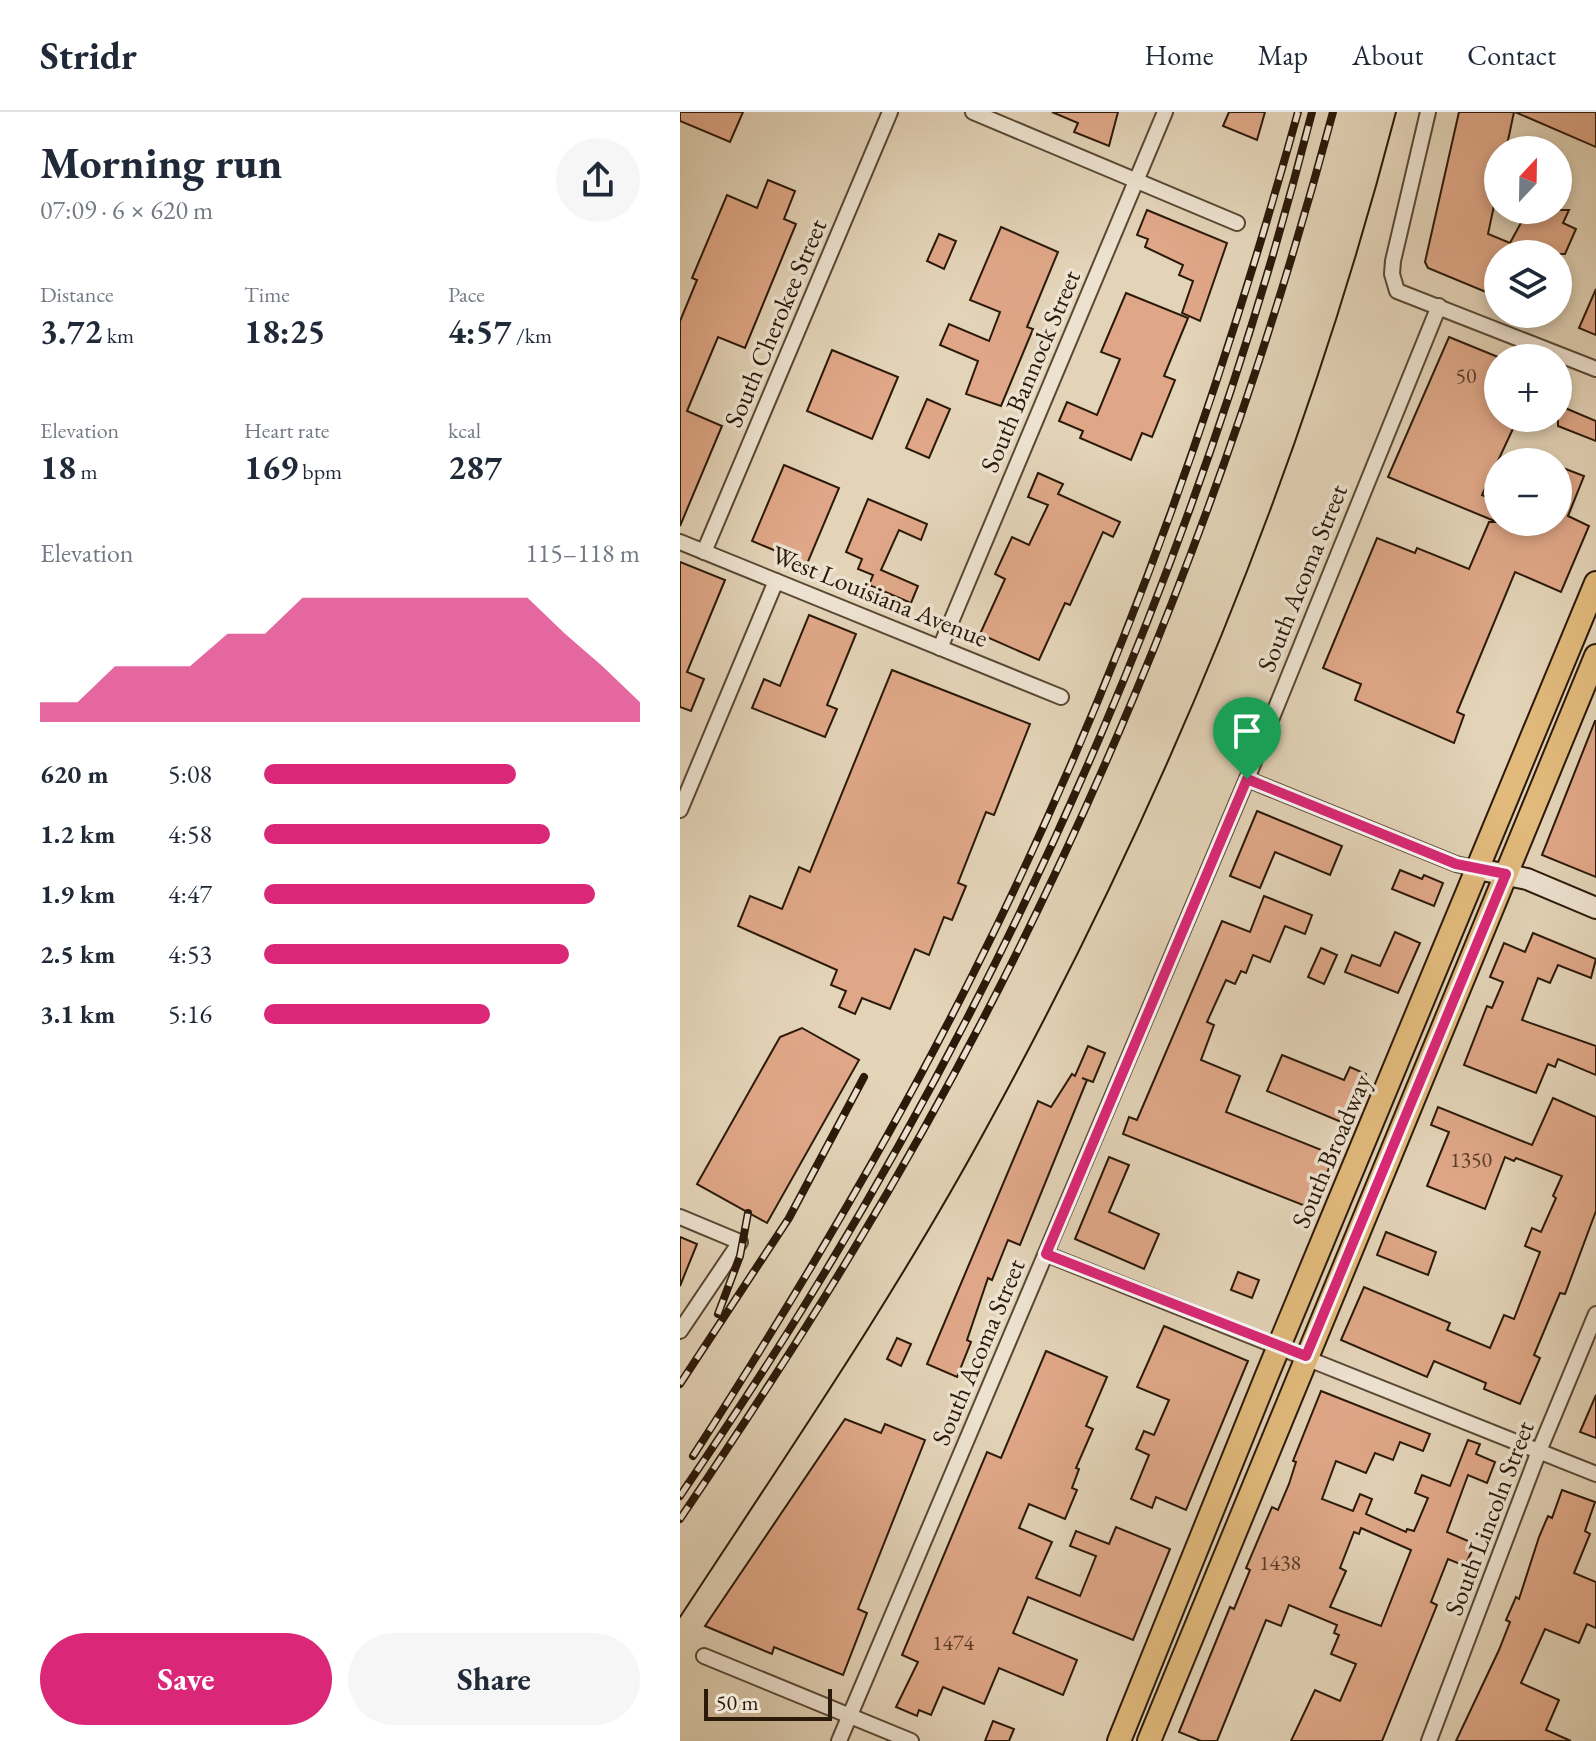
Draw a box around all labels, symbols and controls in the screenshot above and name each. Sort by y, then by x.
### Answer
text: Stridr [40,31,137,80]
text: Home [1144,37,1214,73]
text: Map [1258,37,1308,73]
text: About [1352,37,1423,73]
text: Contact [1467,37,1556,73]
text: Morning run [40,134,282,191]
north arrow [1484,136,1572,224]
map controls [1484,136,1572,536]
button: share [556,138,640,222]
text: 07:09 · 6 × 620 m [40,193,213,227]
street label: South Cherokee Street [716,214,834,432]
button: layers [1484,240,1572,328]
street label: South Bannock Street [972,265,1088,477]
text: Distance [40,280,113,309]
text: Time [244,280,290,309]
text: Pace [448,280,485,309]
text: 3.72 [40,309,102,353]
text: 18:25 [244,309,326,353]
text: 4:57 [448,309,512,353]
text: km [102,321,134,350]
text: /km [512,321,552,350]
button: + [1484,344,1572,432]
house number: 50 [1455,361,1477,390]
text: Elevation [40,416,119,445]
text: Heart rate [244,416,329,445]
text: kcal [448,416,481,445]
text: 18 [40,445,76,489]
text: 169 [244,445,298,489]
text: 287 [448,445,502,489]
button: − [1484,448,1572,536]
text: m [76,457,98,486]
text: bpm [298,457,342,486]
street label: South Acoma Street [1249,479,1355,677]
text: Elevation [40,536,134,570]
text: 115–118 m [525,536,640,570]
street label: West Louisiana Avenue [767,537,993,655]
pin [1213,697,1281,779]
icon: arrive [1225,709,1269,753]
text: 620 m [40,757,108,791]
text: 5:08 [168,757,212,791]
text: 1.2 km [40,817,115,851]
text: 4:58 [168,817,212,851]
text: 1.9 km [40,877,115,911]
text: 4:47 [168,877,212,911]
text: 2.5 km [40,937,115,971]
text: 4:53 [168,937,212,971]
text: 3.1 km [40,997,115,1031]
text: 5:16 [168,997,212,1031]
street label: South Broadway [1283,1068,1379,1233]
house number: 1350 [1450,1145,1493,1174]
street label: South Acoma Street [923,1254,1033,1450]
street label: South Lincoln Street [1436,1416,1542,1620]
house number: 1438 [1259,1548,1301,1577]
house number: 1474 [932,1628,975,1657]
button: Save [40,1633,332,1725]
button: Share [348,1633,640,1725]
scale bar [704,1685,832,1721]
text: 50 m [716,1688,759,1717]

